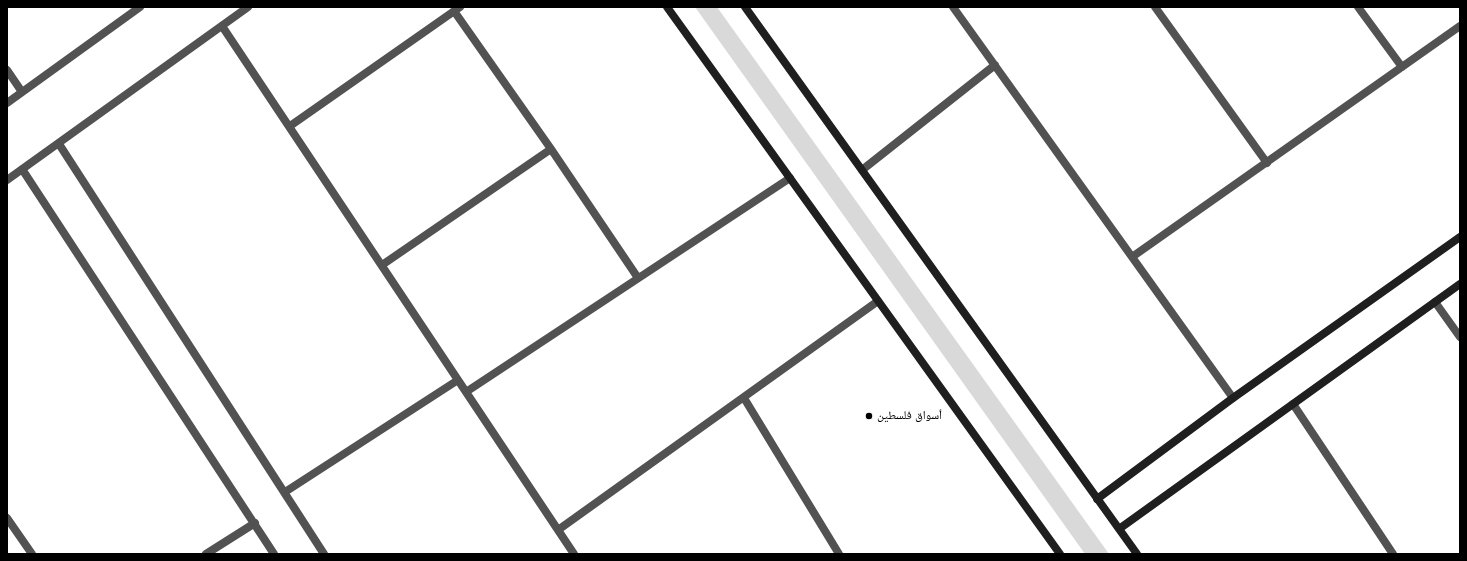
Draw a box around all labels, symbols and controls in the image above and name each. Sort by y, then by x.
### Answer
place label: أسواق فلسطين [877,409,942,423]
marker: أسواق فلسطين [864,411,874,421]

